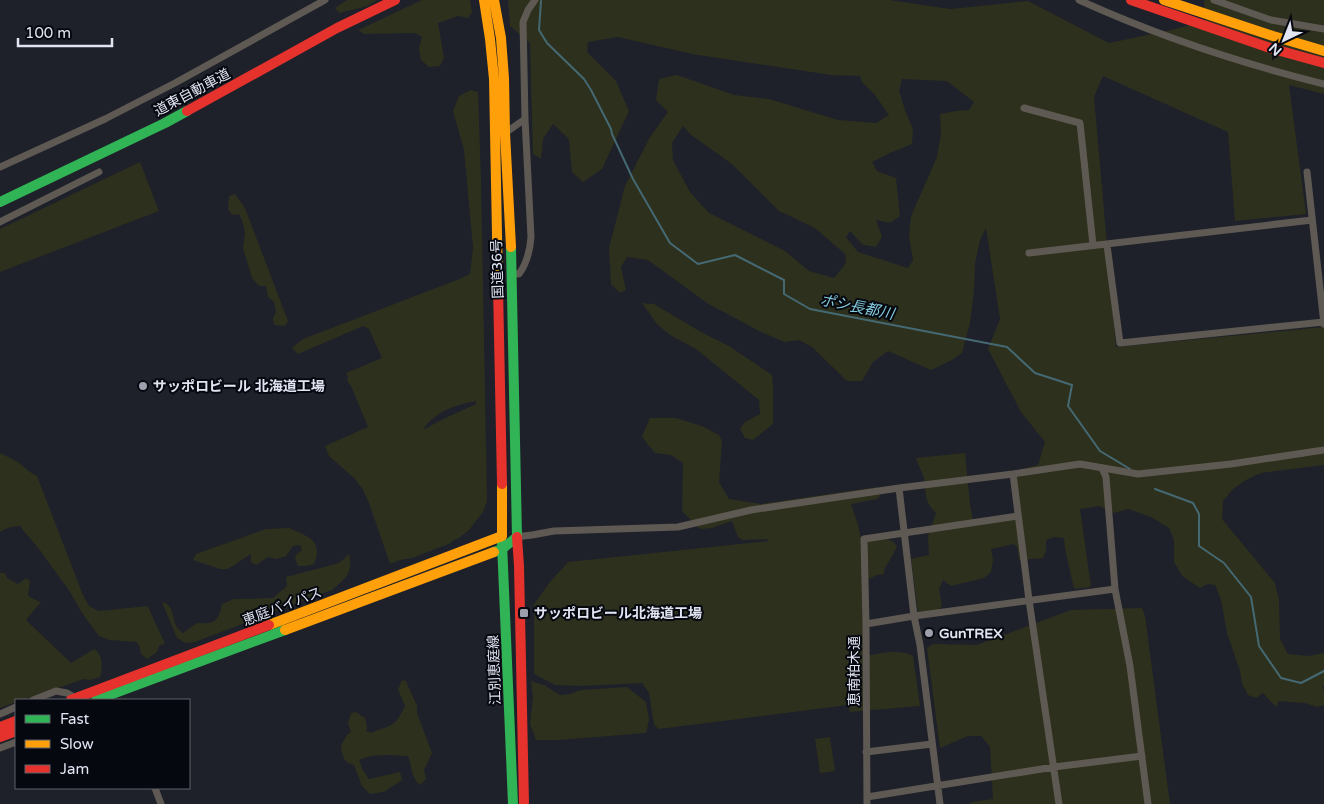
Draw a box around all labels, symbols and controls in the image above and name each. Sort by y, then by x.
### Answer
scale bar [18,15,111,47]
north arrow [1259,15,1309,65]
text: 100 m [25,24,71,42]
text: N [1266,39,1285,59]
street label: 道東自動車道 [151,65,233,120]
street label: 国道36号 [488,239,507,299]
water label: ポシ長都川 [818,291,897,323]
place label: サッポロビール 北海道工場 [153,378,325,395]
marker: サッポロビール 北海道工場 [137,380,149,392]
street label: 恵庭バイパス [240,584,324,629]
place label: サッポロビール北海道工場 [534,605,702,622]
marker: サッポロビール北海道工場 [518,607,530,619]
place label: GunTREX [939,625,1003,642]
marker: GunTREX [923,627,935,639]
street label: 江別恵庭線 [485,635,504,705]
street label: 恵南柏木通 [846,636,863,706]
legend [15,699,190,789]
text: Fast [60,710,90,728]
text: Slow [60,735,94,753]
text: Jam [60,760,89,778]

